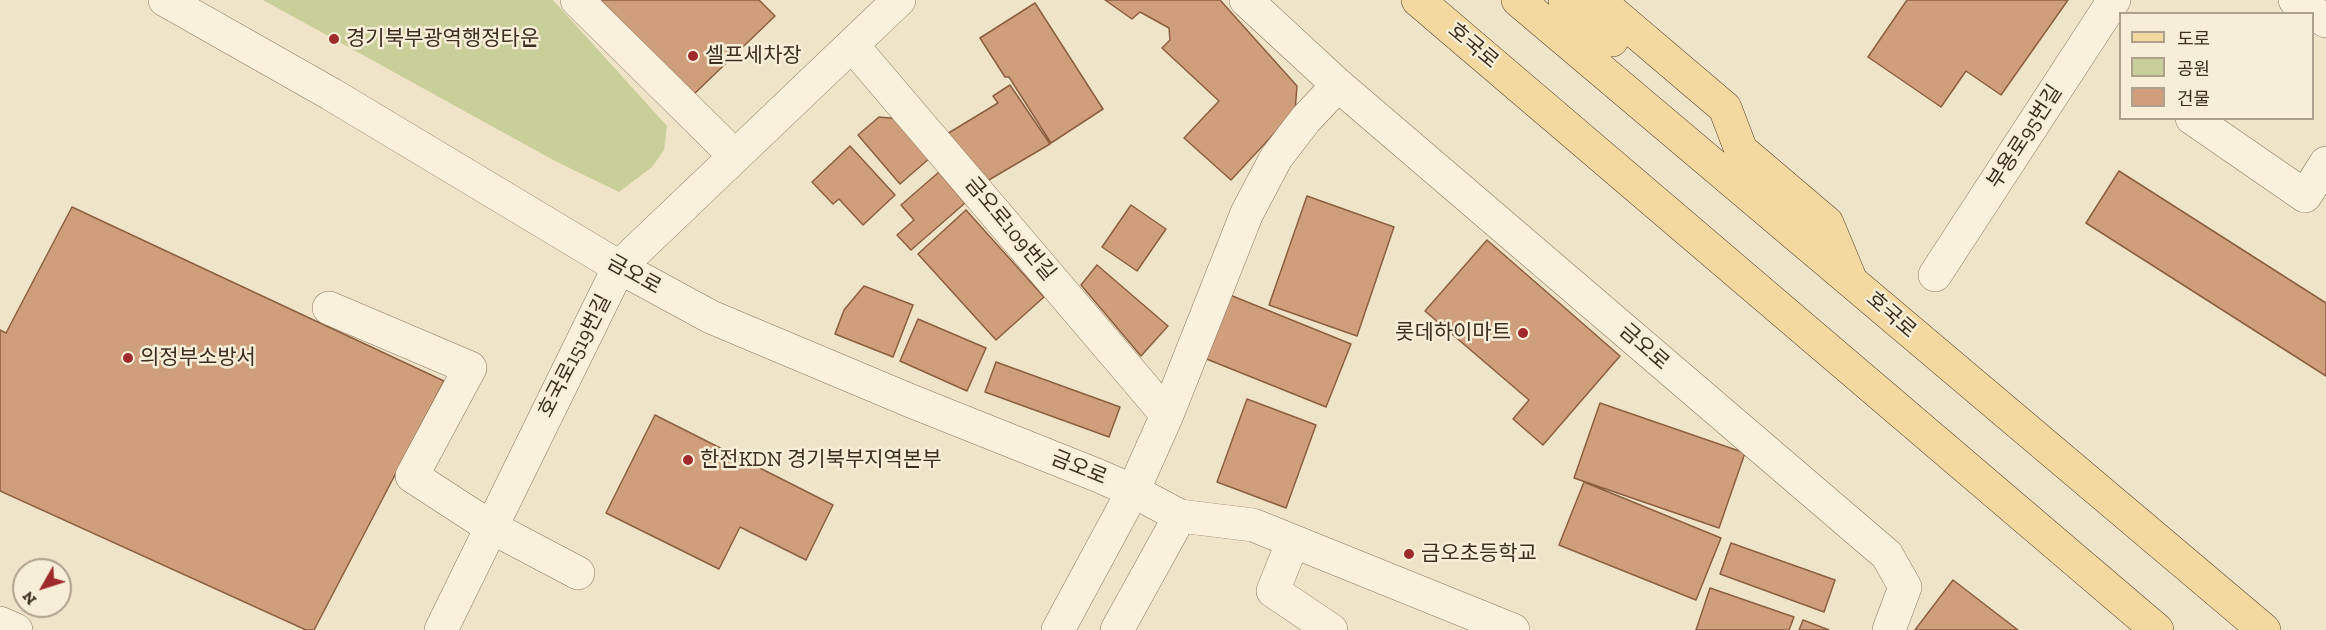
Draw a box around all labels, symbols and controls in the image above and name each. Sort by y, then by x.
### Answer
legend [2119,12,2314,120]
street label: 호국로 [1443,18,1503,74]
place label: 경기북부광역행정타운 [346,26,539,52]
text: 도로 [2177,28,2210,50]
marker: 경기북부광역행정타운 [327,32,341,46]
place label: 셀프세차장 [705,43,802,69]
marker: 셀프세차장 [686,49,700,63]
text: 공원 [2177,58,2210,80]
street label: 부용로95번길 [1982,80,2068,194]
text: 건물 [2177,88,2210,110]
street label: 금오로109번길 [959,172,1061,286]
street label: 금오로 [603,250,665,300]
street label: 호국로 [1861,286,1921,344]
street label: 호국로1519번길 [533,290,617,422]
street label: 금오로 [1614,318,1674,376]
place label: 롯데하이마트 [1395,320,1511,346]
marker: 롯데하이마트 [1516,326,1530,340]
place label: 의정부소방서 [140,345,256,371]
marker: 의정부소방서 [121,351,135,365]
street label: 금오로 [1047,445,1111,491]
place label: 한전KDN 경기북부지역본부 [700,447,941,473]
marker: 한전KDN 경기북부지역본부 [681,453,695,467]
place label: 금오초등학교 [1421,541,1537,567]
marker: 금오초등학교 [1402,547,1416,561]
north arrow [12,558,72,618]
text: N [18,588,40,609]

